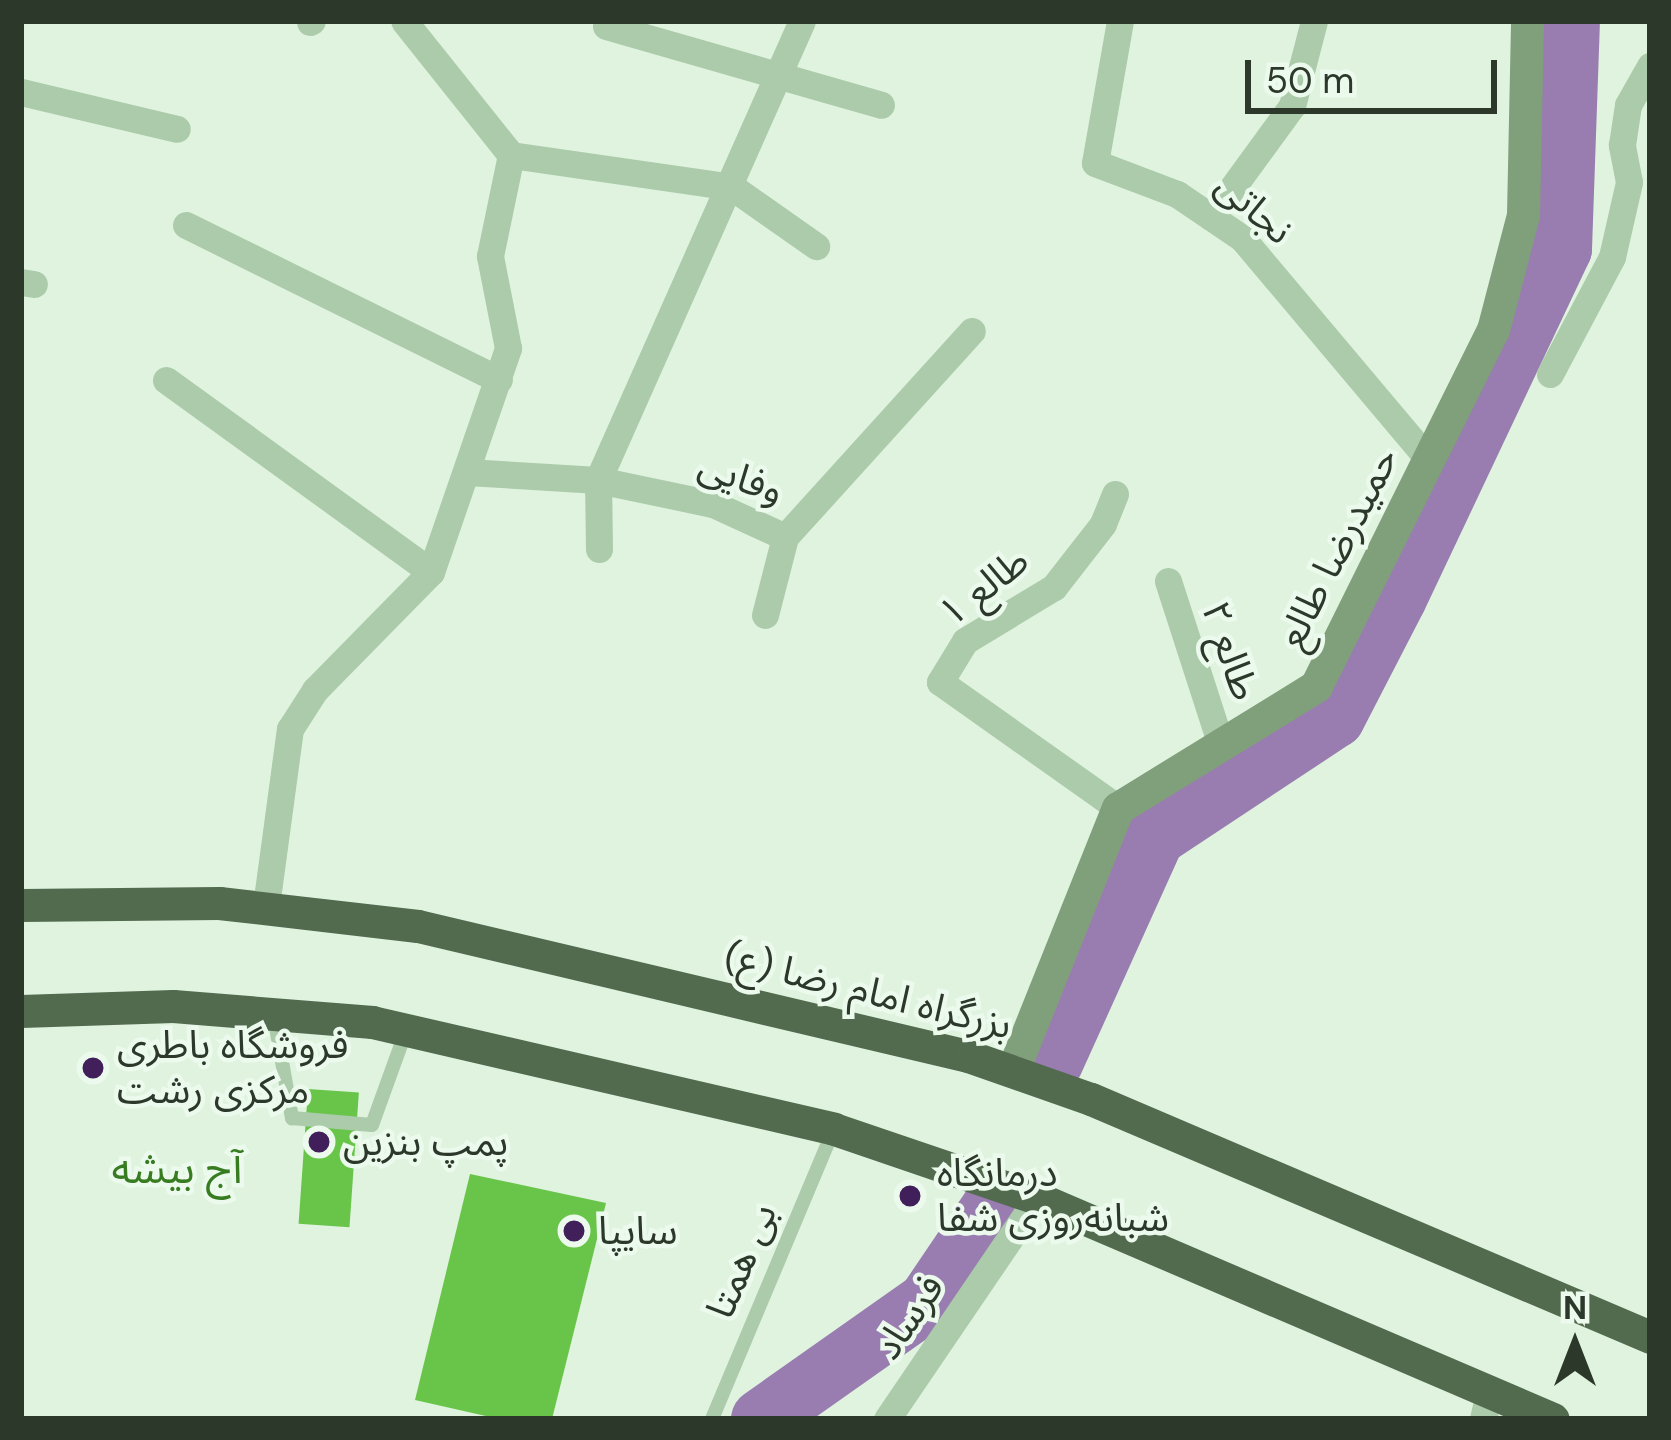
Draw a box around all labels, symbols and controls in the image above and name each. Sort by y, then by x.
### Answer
scale bar [1251,36,1503,110]
text: 50 m [1266,57,1354,104]
street label: نجاتی [1206,162,1302,254]
street label: حمیدرضا طالع [1267,440,1409,656]
street label: وفایی [692,442,790,514]
street label: طالع ۱ [930,537,1038,637]
street label: طالع ۲ [1191,595,1269,707]
street label: بزرگراه امام رضا (ع) [720,933,1016,1049]
place label: فروشگاه باطری مرکزی رشت [117,1023,349,1114]
marker: فروشگاه باطری مرکزی رشت [80,1055,106,1081]
place label: پمپ بنزین [343,1119,508,1165]
marker: پمپ بنزین [306,1129,332,1155]
district label: آج بیشه [112,1144,242,1194]
place label: درمانگاه شبانه‌روزی شفا [937,1151,1169,1242]
marker: درمانگاه شبانه‌روزی شفا [894,1180,926,1212]
street label: بی همتا [697,1196,787,1326]
place label: سایپا [598,1208,677,1254]
marker: سایپا [561,1218,587,1244]
street label: فرساد [864,1266,954,1368]
north arrow [1515,1284,1635,1404]
text: N [1563,1286,1587,1329]

